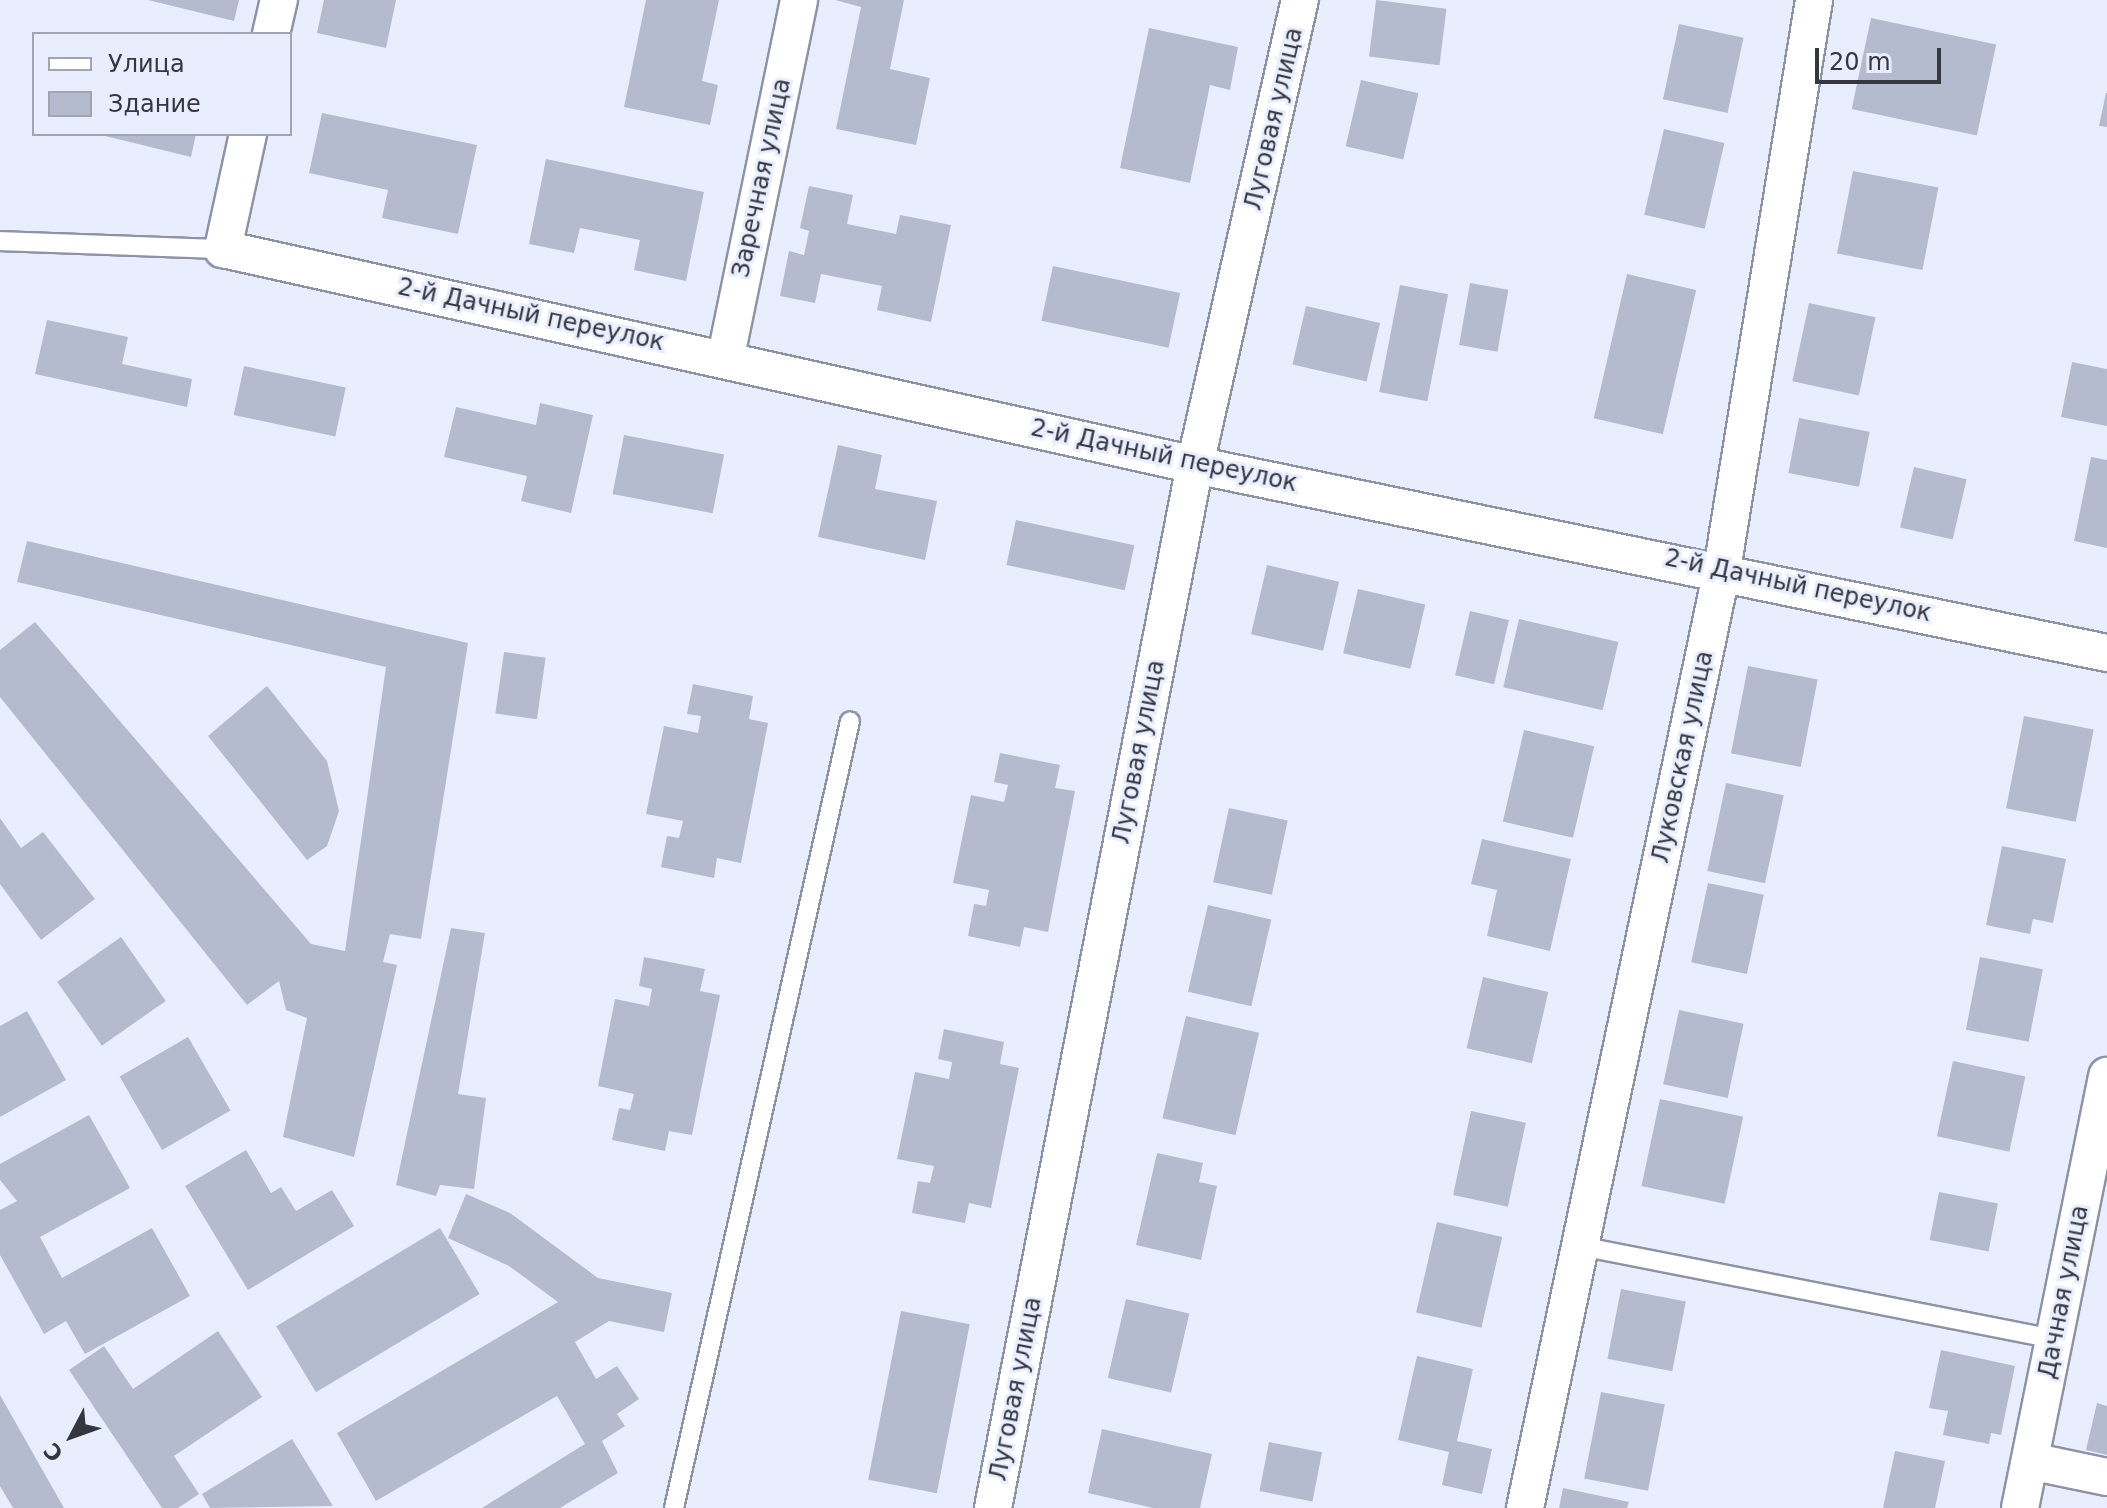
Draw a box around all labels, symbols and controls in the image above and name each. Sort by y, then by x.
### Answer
street label: Луговая улица [1239,25,1309,213]
legend [32,32,292,136]
scale bar [1819,32,1945,82]
text: 20 m [1829,48,1891,76]
text: Улица [108,50,185,78]
street label: Заречная улица [727,76,797,280]
text: Здание [108,90,201,118]
street label: 2-й Дачный переулок [395,273,667,357]
street label: 2-й Дачный переулок [1028,414,1300,498]
street label: 2-й Дачный переулок [1662,544,1934,628]
street label: Луковская улица [1646,648,1720,866]
street label: Луговая улица [1107,658,1171,846]
street label: Дачная улица [2033,1203,2095,1381]
street label: Луговая улица [984,1295,1048,1483]
north arrow [32,1396,112,1476]
text: С [39,1438,68,1466]

